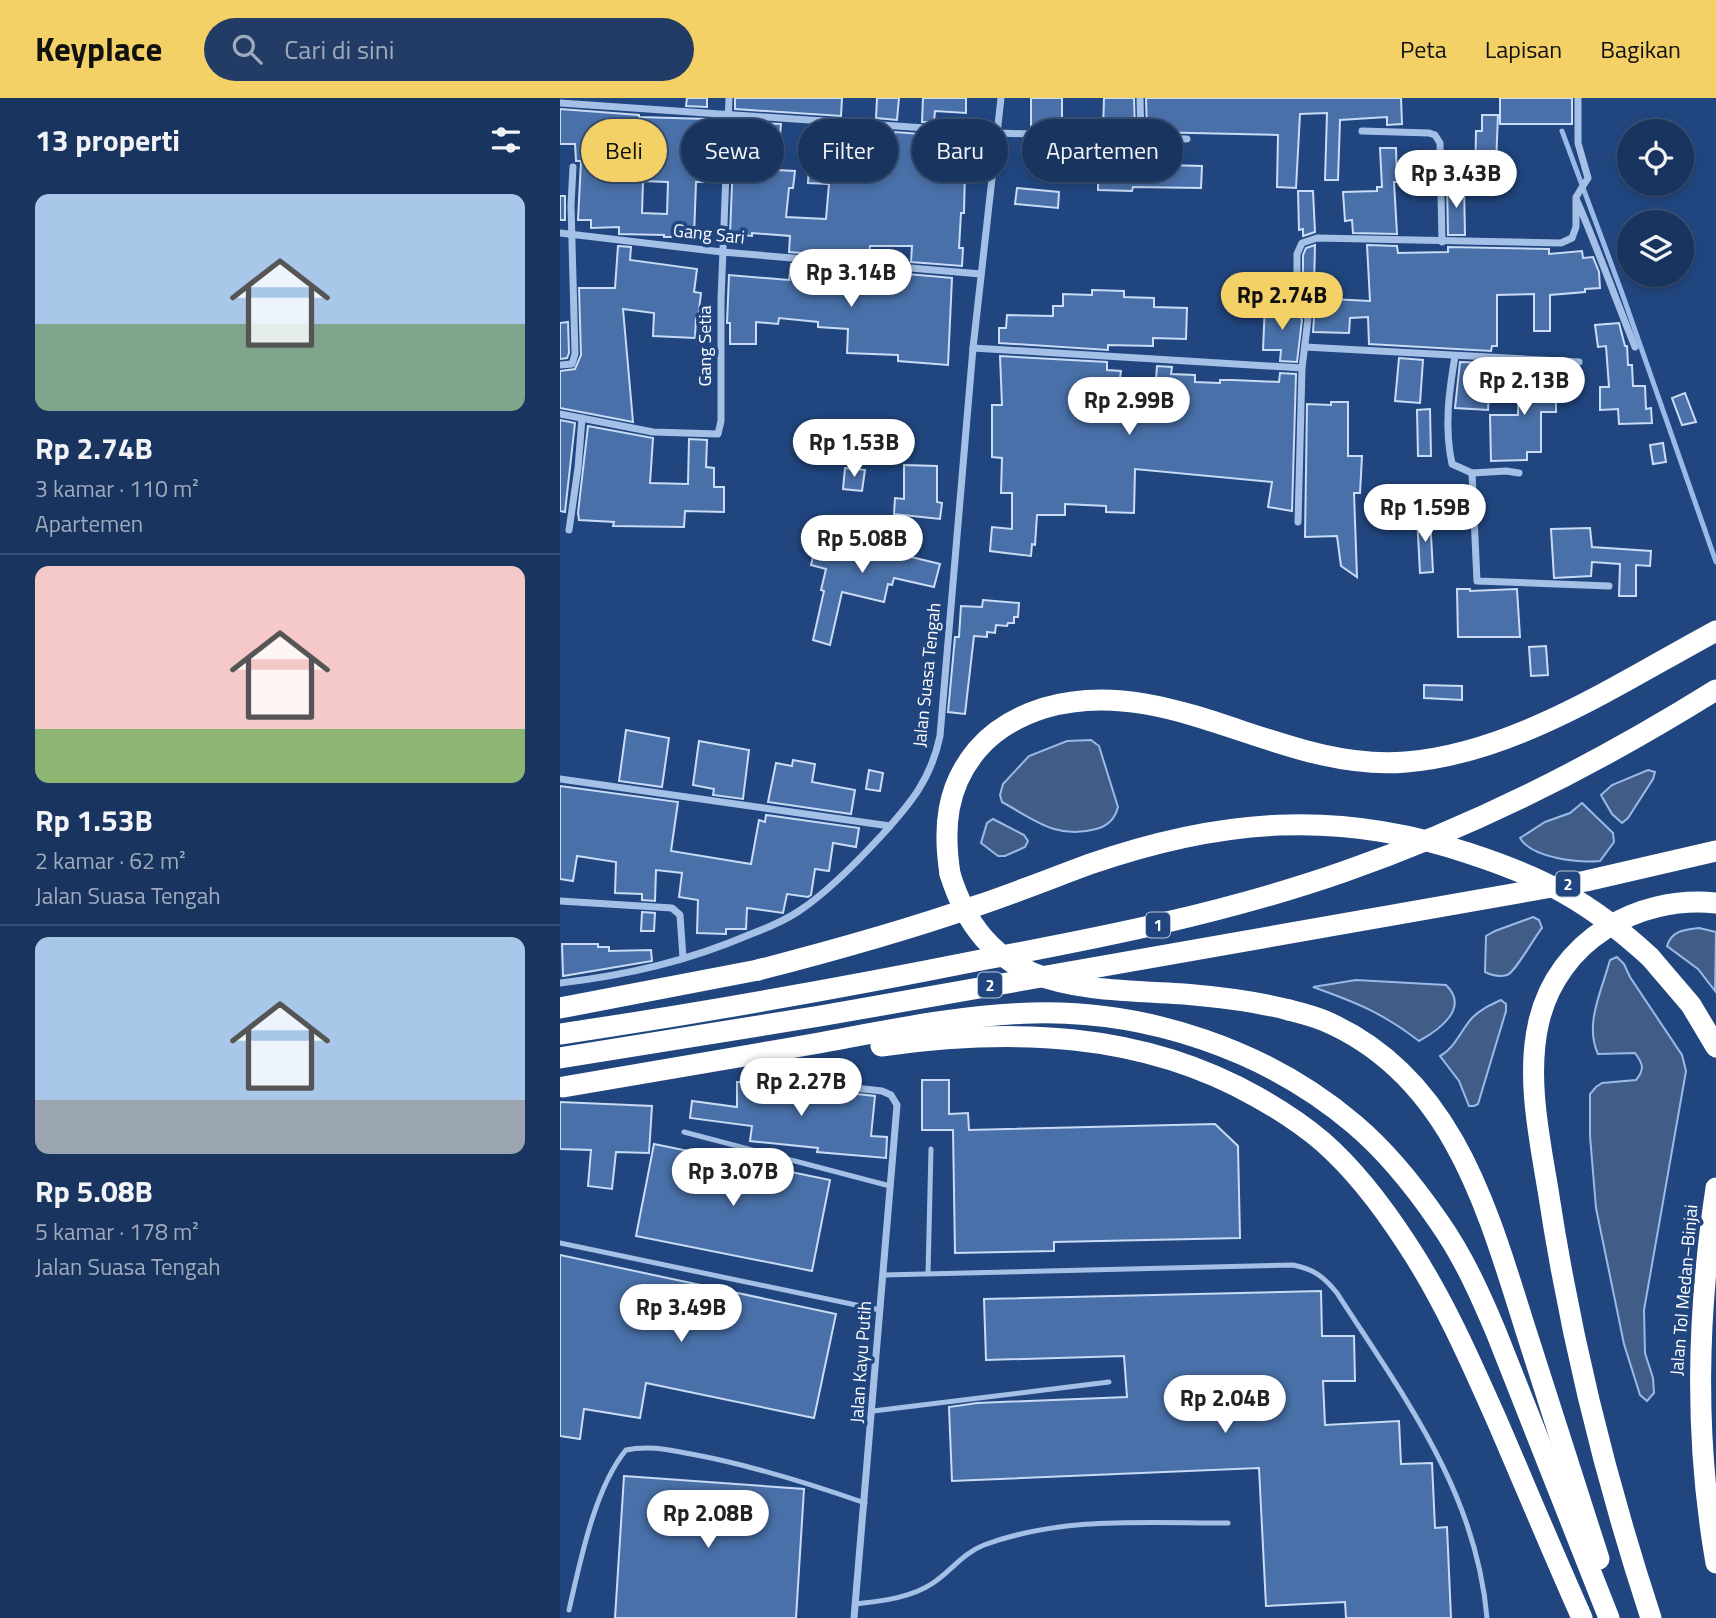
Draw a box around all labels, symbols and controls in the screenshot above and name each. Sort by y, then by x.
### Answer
search box [204,18,694,81]
text: Keyplace [35,24,162,74]
icon: search [228,30,266,68]
text: Cari di sini [284,30,394,69]
text: Peta [1400,31,1447,67]
text: Lapisan [1485,31,1562,67]
text: Bagikan [1600,31,1681,67]
text: 13 properti [35,117,180,163]
chip: Beli [581,119,667,182]
chip: Sewa [681,119,784,182]
chip: Filter [798,119,898,182]
chip: Baru [912,119,1008,182]
chip: Apartemen [1022,119,1183,182]
map controls [1617,119,1694,287]
button: locate [1617,119,1694,196]
icon: filters [487,121,525,159]
pin: Rp 3.43B [1384,150,1528,210]
text: Rp 3.43B [1411,155,1501,190]
button: layers [1617,210,1694,287]
street label: Gang Sari [672,216,746,251]
icon: home [217,240,343,366]
pin: Rp 3.14B [779,250,923,309]
text: Rp 3.14B [806,254,896,289]
pin: Rp 2.74B [1210,272,1354,332]
text: Rp 2.74B [1237,277,1327,312]
street label: Gang Setia [691,305,718,387]
pin: Rp 2.13B [1452,358,1596,417]
text: Rp 2.13B [1479,362,1569,397]
pin: Rp 2.99B [1057,378,1201,437]
text: Rp 2.99B [1084,382,1174,417]
pin: Rp 1.53B [782,420,926,479]
text: Rp 1.53B [809,424,899,459]
text: Rp 2.74B [35,425,153,471]
text: 3 kamar · 110 m² [35,471,199,506]
pin: Rp 1.59B [1353,484,1497,544]
text: Rp 1.59B [1380,489,1470,524]
text: Apartemen [35,506,143,541]
pin: Rp 5.08B [790,516,934,575]
text: Rp 5.08B [817,520,907,555]
street label: Jalan Suasa Tengah [905,601,948,749]
icon: home [217,612,343,738]
text: Rp 1.53B [35,797,153,843]
text: 2 kamar · 62 m² [35,843,186,878]
road number: 2 [1556,872,1580,897]
text: Jalan Suasa Tengah [35,878,221,913]
road number: 1 [1146,912,1170,938]
road number: 2 [978,972,1002,998]
icon: home [217,983,343,1109]
pin: Rp 2.27B [729,1058,873,1118]
text: Rp 2.27B [756,1063,846,1098]
pin: Rp 3.07B [661,1148,805,1208]
text: Rp 3.07B [688,1153,778,1188]
text: Rp 5.08B [35,1168,153,1214]
street label: Jalan Tol Medan–Binjai [1663,1203,1704,1377]
text: 5 kamar · 178 m² [35,1214,199,1249]
text: Jalan Suasa Tengah [35,1249,221,1284]
pin: Rp 3.49B [609,1284,753,1344]
text: Rp 3.49B [636,1289,726,1324]
street label: Jalan Kayu Putih [843,1300,878,1424]
pin: Rp 2.04B [1153,1376,1297,1435]
text: Rp 2.04B [1180,1380,1270,1415]
pin: Rp 2.08B [636,1490,780,1550]
text: Rp 2.08B [663,1495,753,1530]

